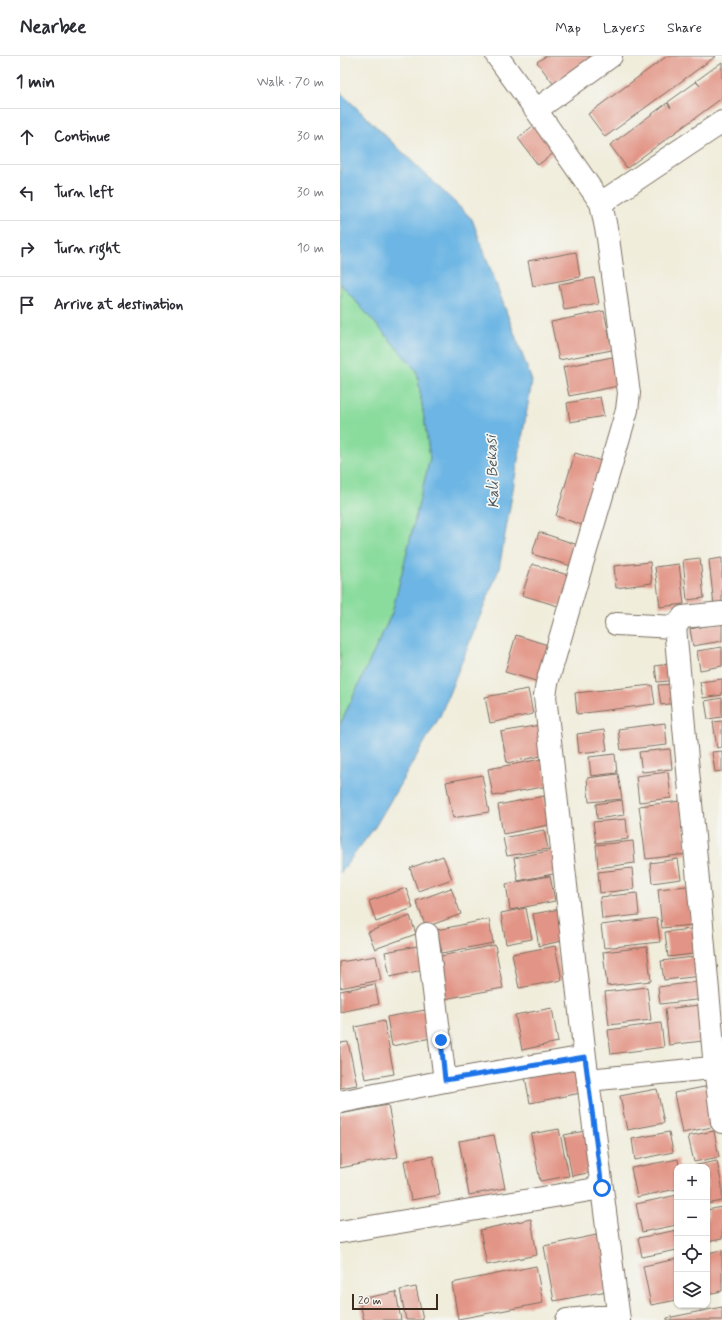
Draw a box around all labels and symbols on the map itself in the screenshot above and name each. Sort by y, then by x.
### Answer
water label: Kali Bekasi [482,434,504,509]
route end [432,1031,450,1049]
route start [593,1179,611,1197]
scale bar [352,1292,438,1311]

